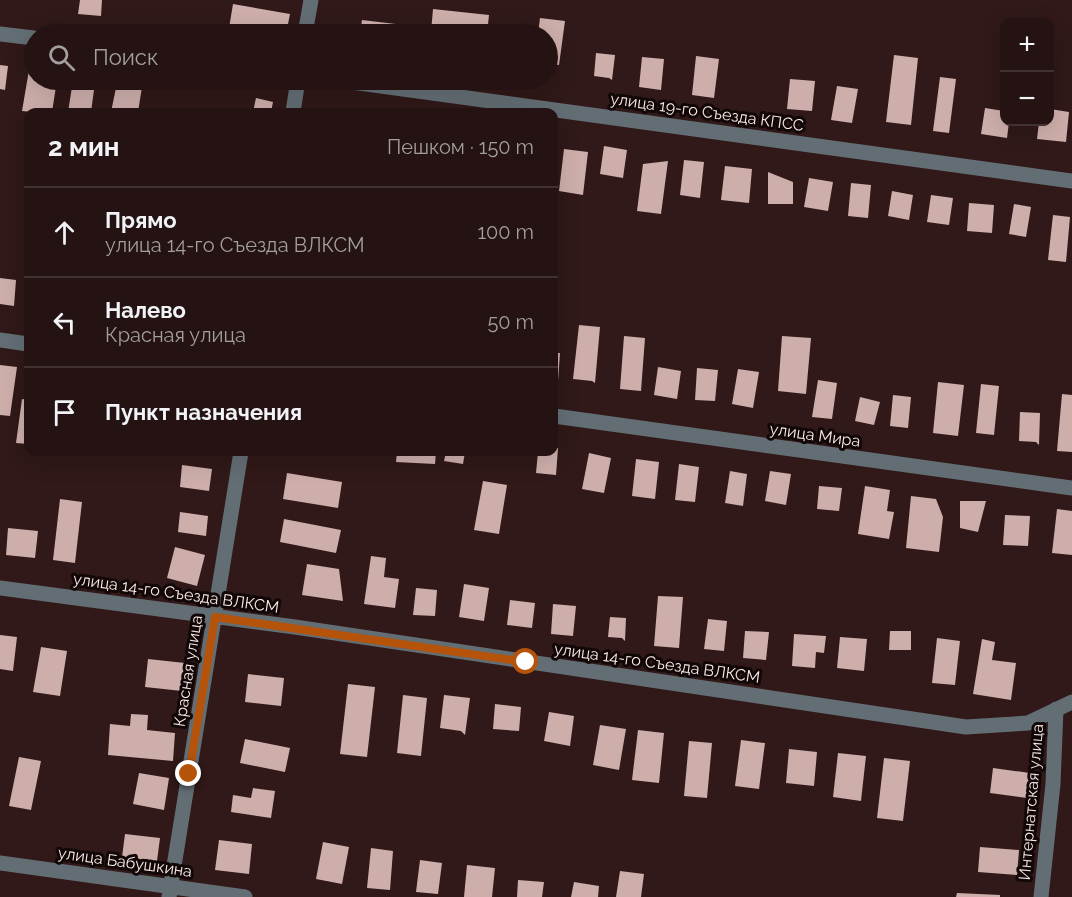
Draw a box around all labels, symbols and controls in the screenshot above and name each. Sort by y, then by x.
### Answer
map controls [1000,18,1054,126]
button: + [1000,18,1054,72]
search box [24,24,558,90]
icon: search [45,41,78,74]
text: Поиск [93,44,158,70]
button: − [1000,72,1054,126]
street label: улица 19-го Съезда КПСС [609,89,805,135]
text: 2 мин [48,132,120,162]
text: Пешком · 150 m [387,135,534,159]
text: Прямо [105,207,177,233]
icon: ahead [48,216,81,249]
text: 100 m [477,220,534,244]
text: улица 14-го Съезда ВЛКСМ [105,233,365,257]
text: Налево [105,297,186,323]
icon: left [48,306,81,339]
text: 50 m [487,310,534,334]
text: Красная улица [105,323,246,347]
icon: arrive [48,396,81,429]
text: Пункт назначения [105,399,302,425]
street label: улица Мира [768,419,862,451]
street label: улица 14-го Съезда ВЛКСМ [72,569,280,617]
street label: Красная улица [170,614,206,728]
street label: улица 14-го Съезда ВЛКСМ [553,639,761,687]
route start [512,648,538,674]
street label: Интернатская улица [1015,723,1047,881]
route end [175,760,201,786]
street label: улица Бабушкина [57,843,193,881]

